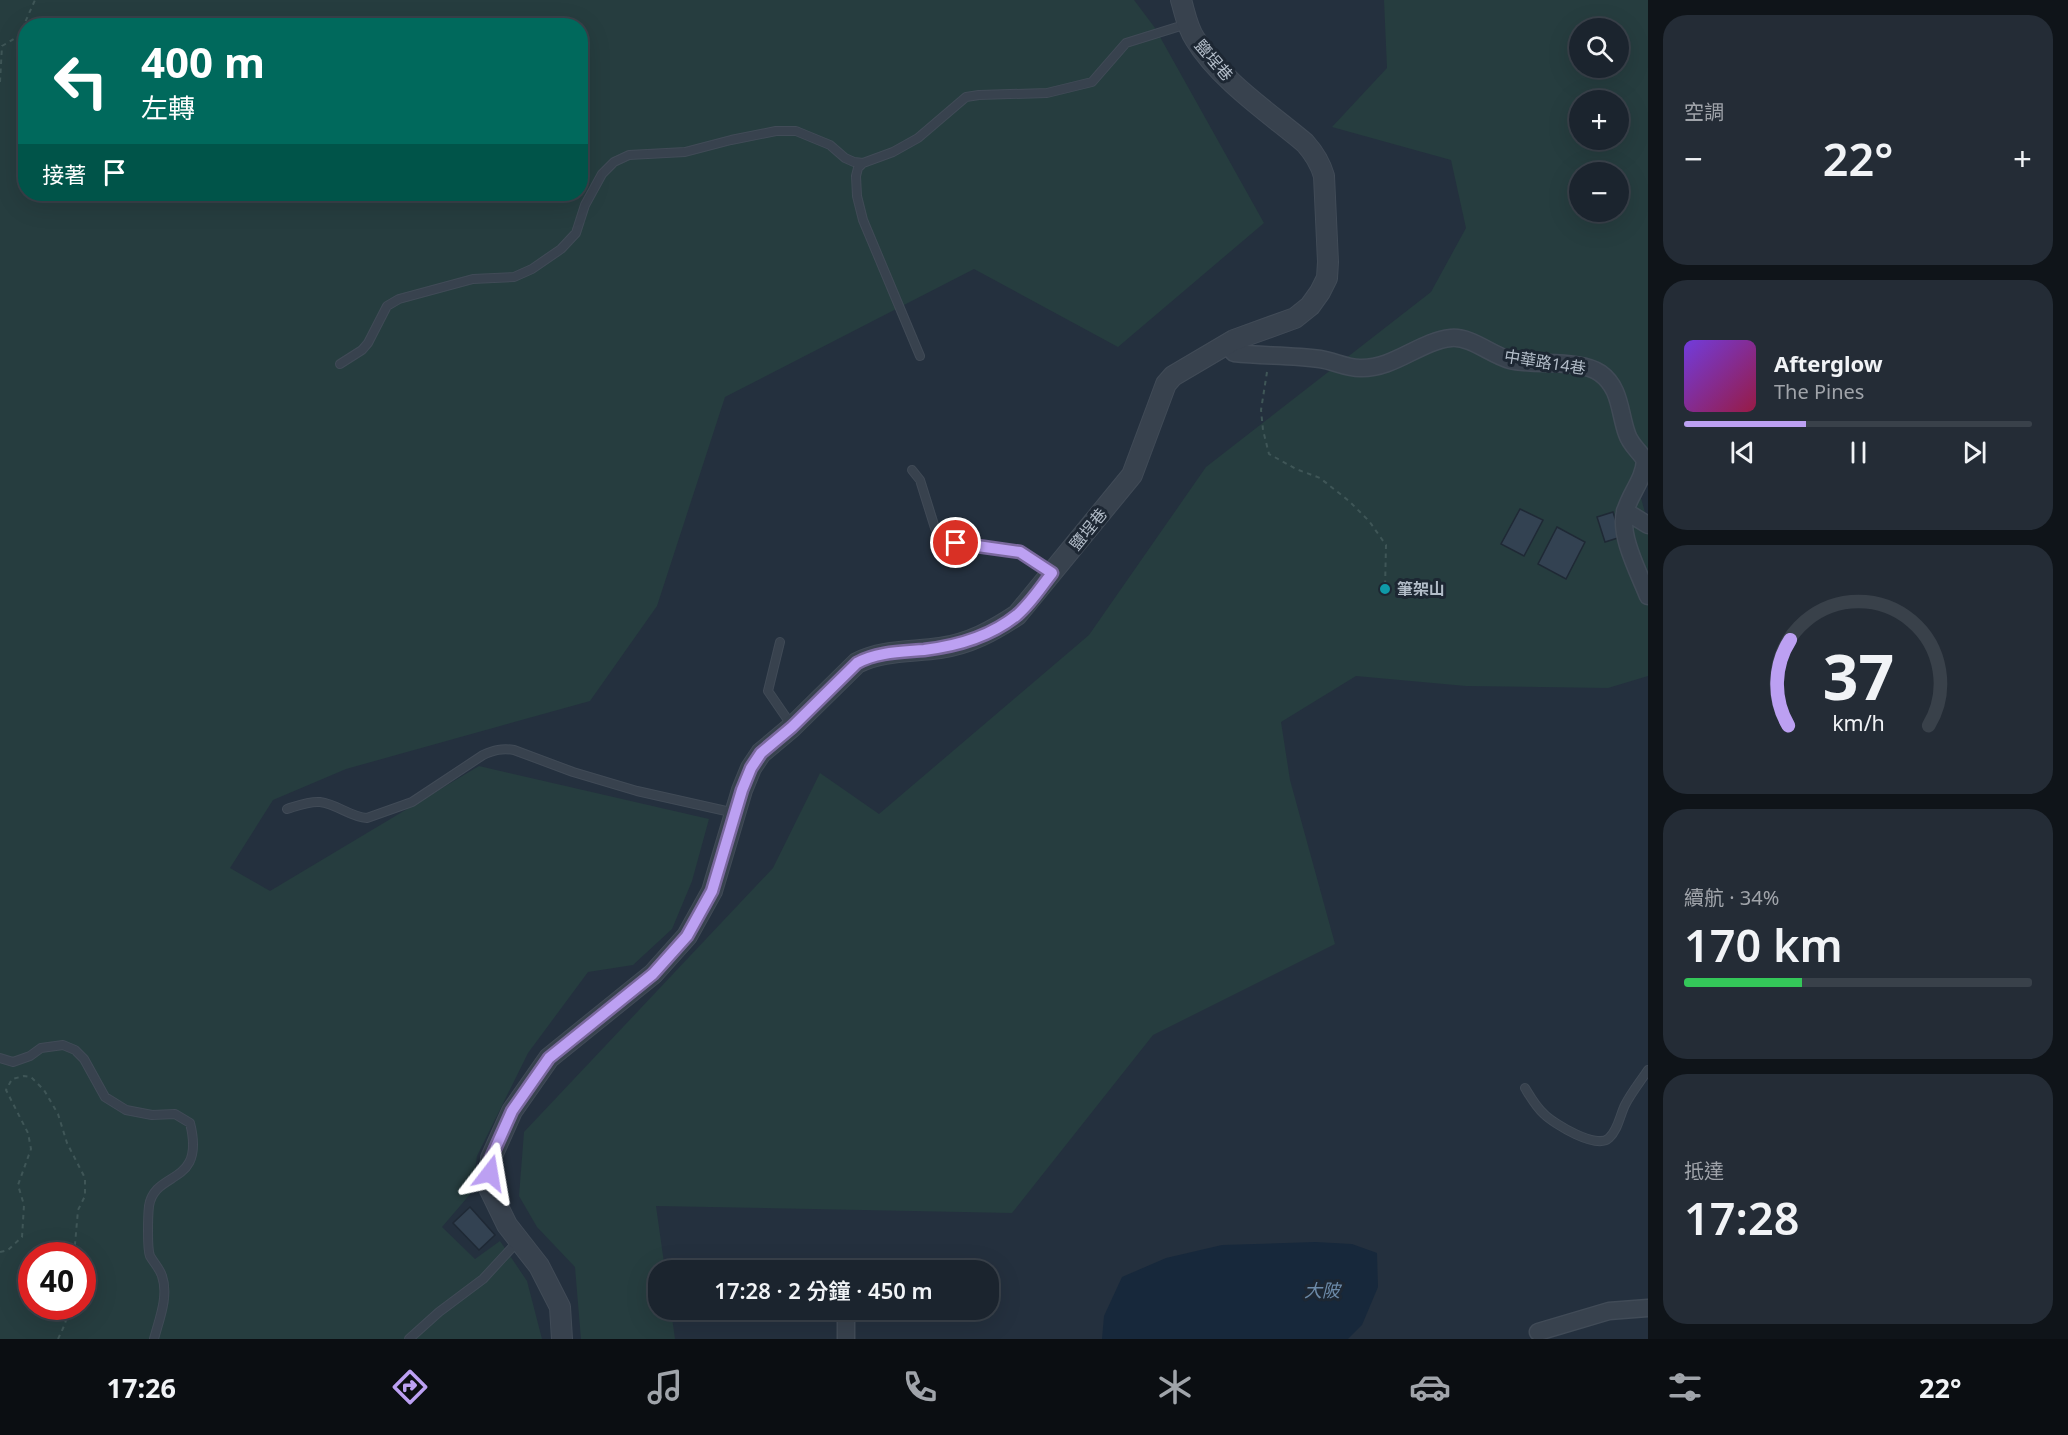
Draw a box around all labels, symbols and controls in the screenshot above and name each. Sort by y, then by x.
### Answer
map controls [1569,18,1629,222]
button: search [1569,18,1629,78]
text: 400 m [141,33,265,90]
street label: 鹽埕巷 [1190,35,1238,85]
icon: left [42,42,120,120]
text: 左轉 [141,89,195,126]
button: + [1569,90,1629,150]
text: 空調 [1684,98,1724,125]
text: 22° [1823,128,1893,189]
text: − [1684,136,1703,181]
text: + [2013,136,2032,181]
icon: arrive [98,156,131,189]
text: 接著 [42,159,86,189]
button: − [1569,162,1629,222]
street label: 中華路14巷 [1503,345,1587,379]
text: Afterglow [1774,348,1883,378]
text: The Pines [1774,378,1864,405]
icon: previous [1726,436,1759,469]
icon: pause [1842,436,1875,469]
icon: next [1958,436,1991,469]
street label: 鹽埕巷 [1064,503,1112,555]
pin [930,517,981,568]
icon: arrive [939,526,972,559]
place label: 筆架山 [1397,578,1445,600]
marker: 筆架山 [1378,582,1392,596]
text: 37 [1822,634,1894,719]
text: km/h [1832,709,1884,738]
text: 續航 · 34% [1684,884,1779,911]
text: 170 km [1684,914,1843,975]
position arrow [458,1141,522,1205]
text: 抵達 [1684,1157,1724,1184]
text: 17:28 [1684,1187,1799,1248]
speed limit sign: 40 [18,1242,96,1320]
text: 17:28 · 2 分鐘 · 450 m [714,1275,933,1305]
water label: 大陂 [1304,1278,1343,1302]
icon: directions [389,1366,431,1408]
icon: music [644,1366,686,1408]
icon: phone [899,1366,941,1408]
icon: climate [1154,1366,1196,1408]
icon: car [1409,1366,1451,1408]
icon: filters [1664,1366,1706,1408]
text: 17:26 [107,1369,176,1406]
text: 22° [1919,1369,1961,1406]

